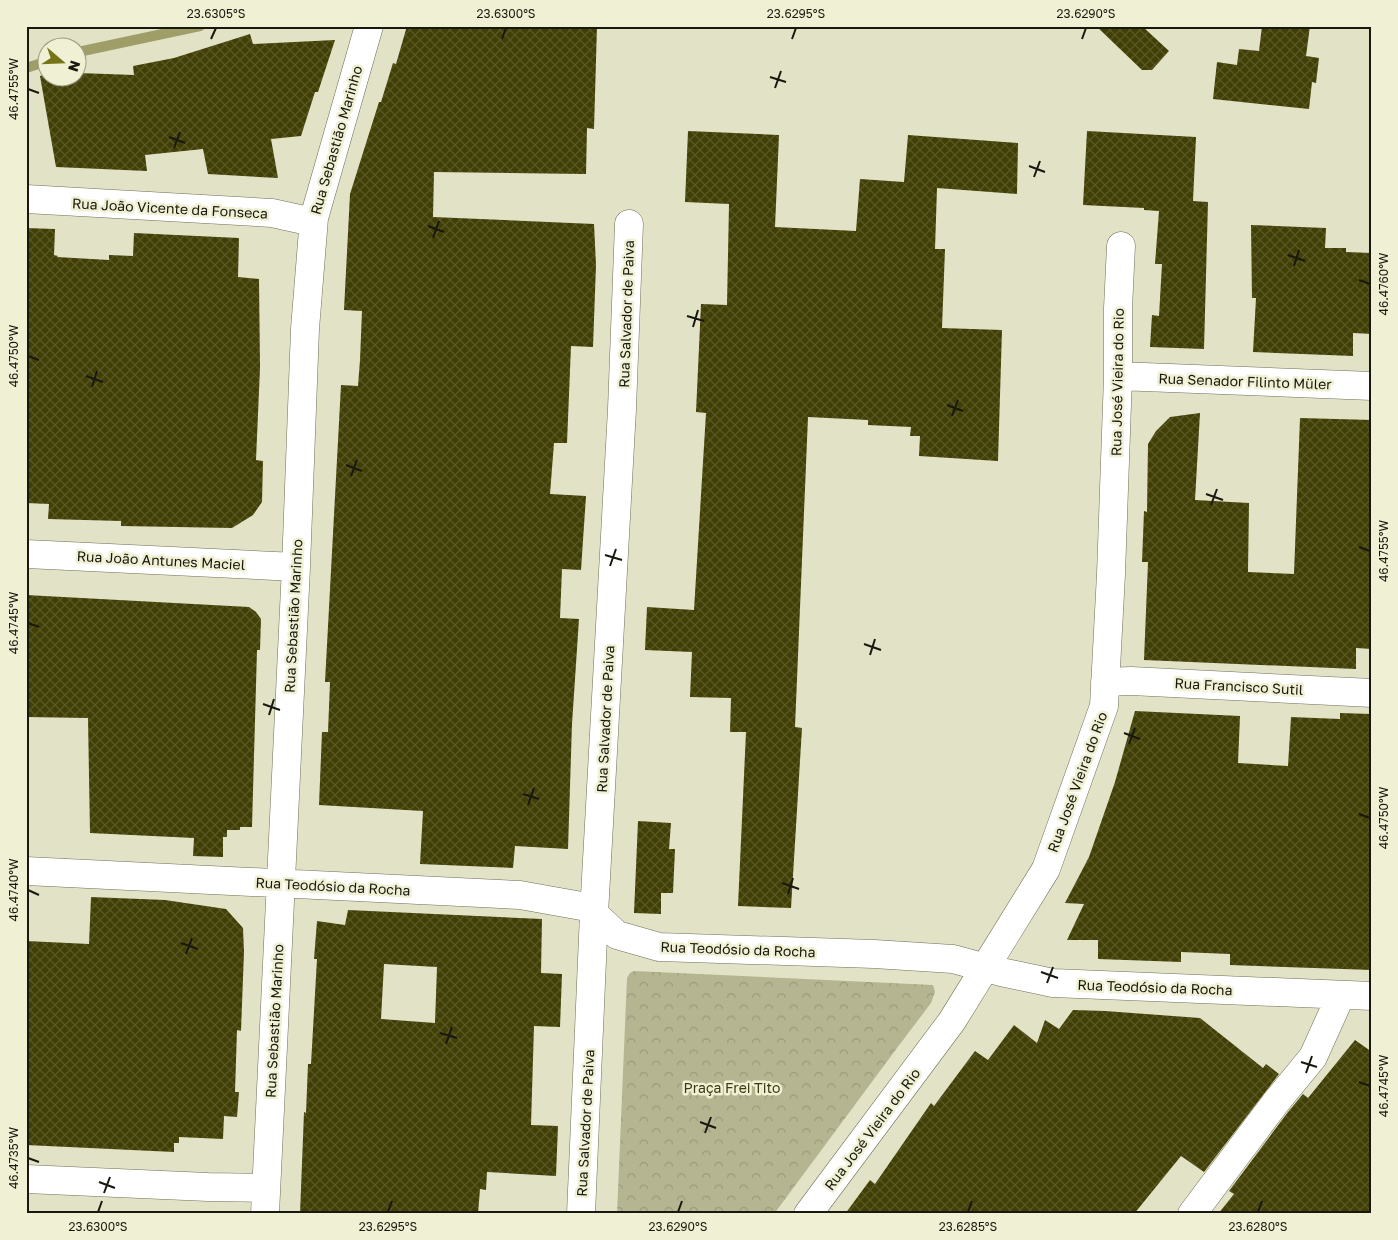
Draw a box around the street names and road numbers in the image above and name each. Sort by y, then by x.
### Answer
street label: Rua Sebastião Marinho [307,64,365,216]
street label: Rua João Vicente da Fonseca [72,194,268,222]
street label: Rua Salvador de Paiva [615,240,637,388]
street label: Rua José Vieira do Rio [1107,308,1127,456]
street label: Rua Senador Filinto Müler [1158,369,1332,393]
street label: Rua Sebastião Marinho [280,539,306,693]
street label: Rua João Antunes Maciel [76,547,246,573]
street label: Rua Salvador de Paiva [593,645,617,793]
street label: Rua Francisco Sutil [1174,674,1304,698]
street label: Rua José Vieira do Rio [1044,709,1110,855]
street label: Rua Teodósio da Rocha [255,873,411,899]
street label: Rua Teodósio da Rocha [660,938,816,960]
street label: Rua Sebastião Marinho [261,944,287,1098]
street label: Rua Teodósio da Rocha [1077,976,1233,998]
street label: Rua Salvador de Paiva [573,1049,597,1197]
street label: Rua José Vieira do Rio [821,1065,923,1193]

